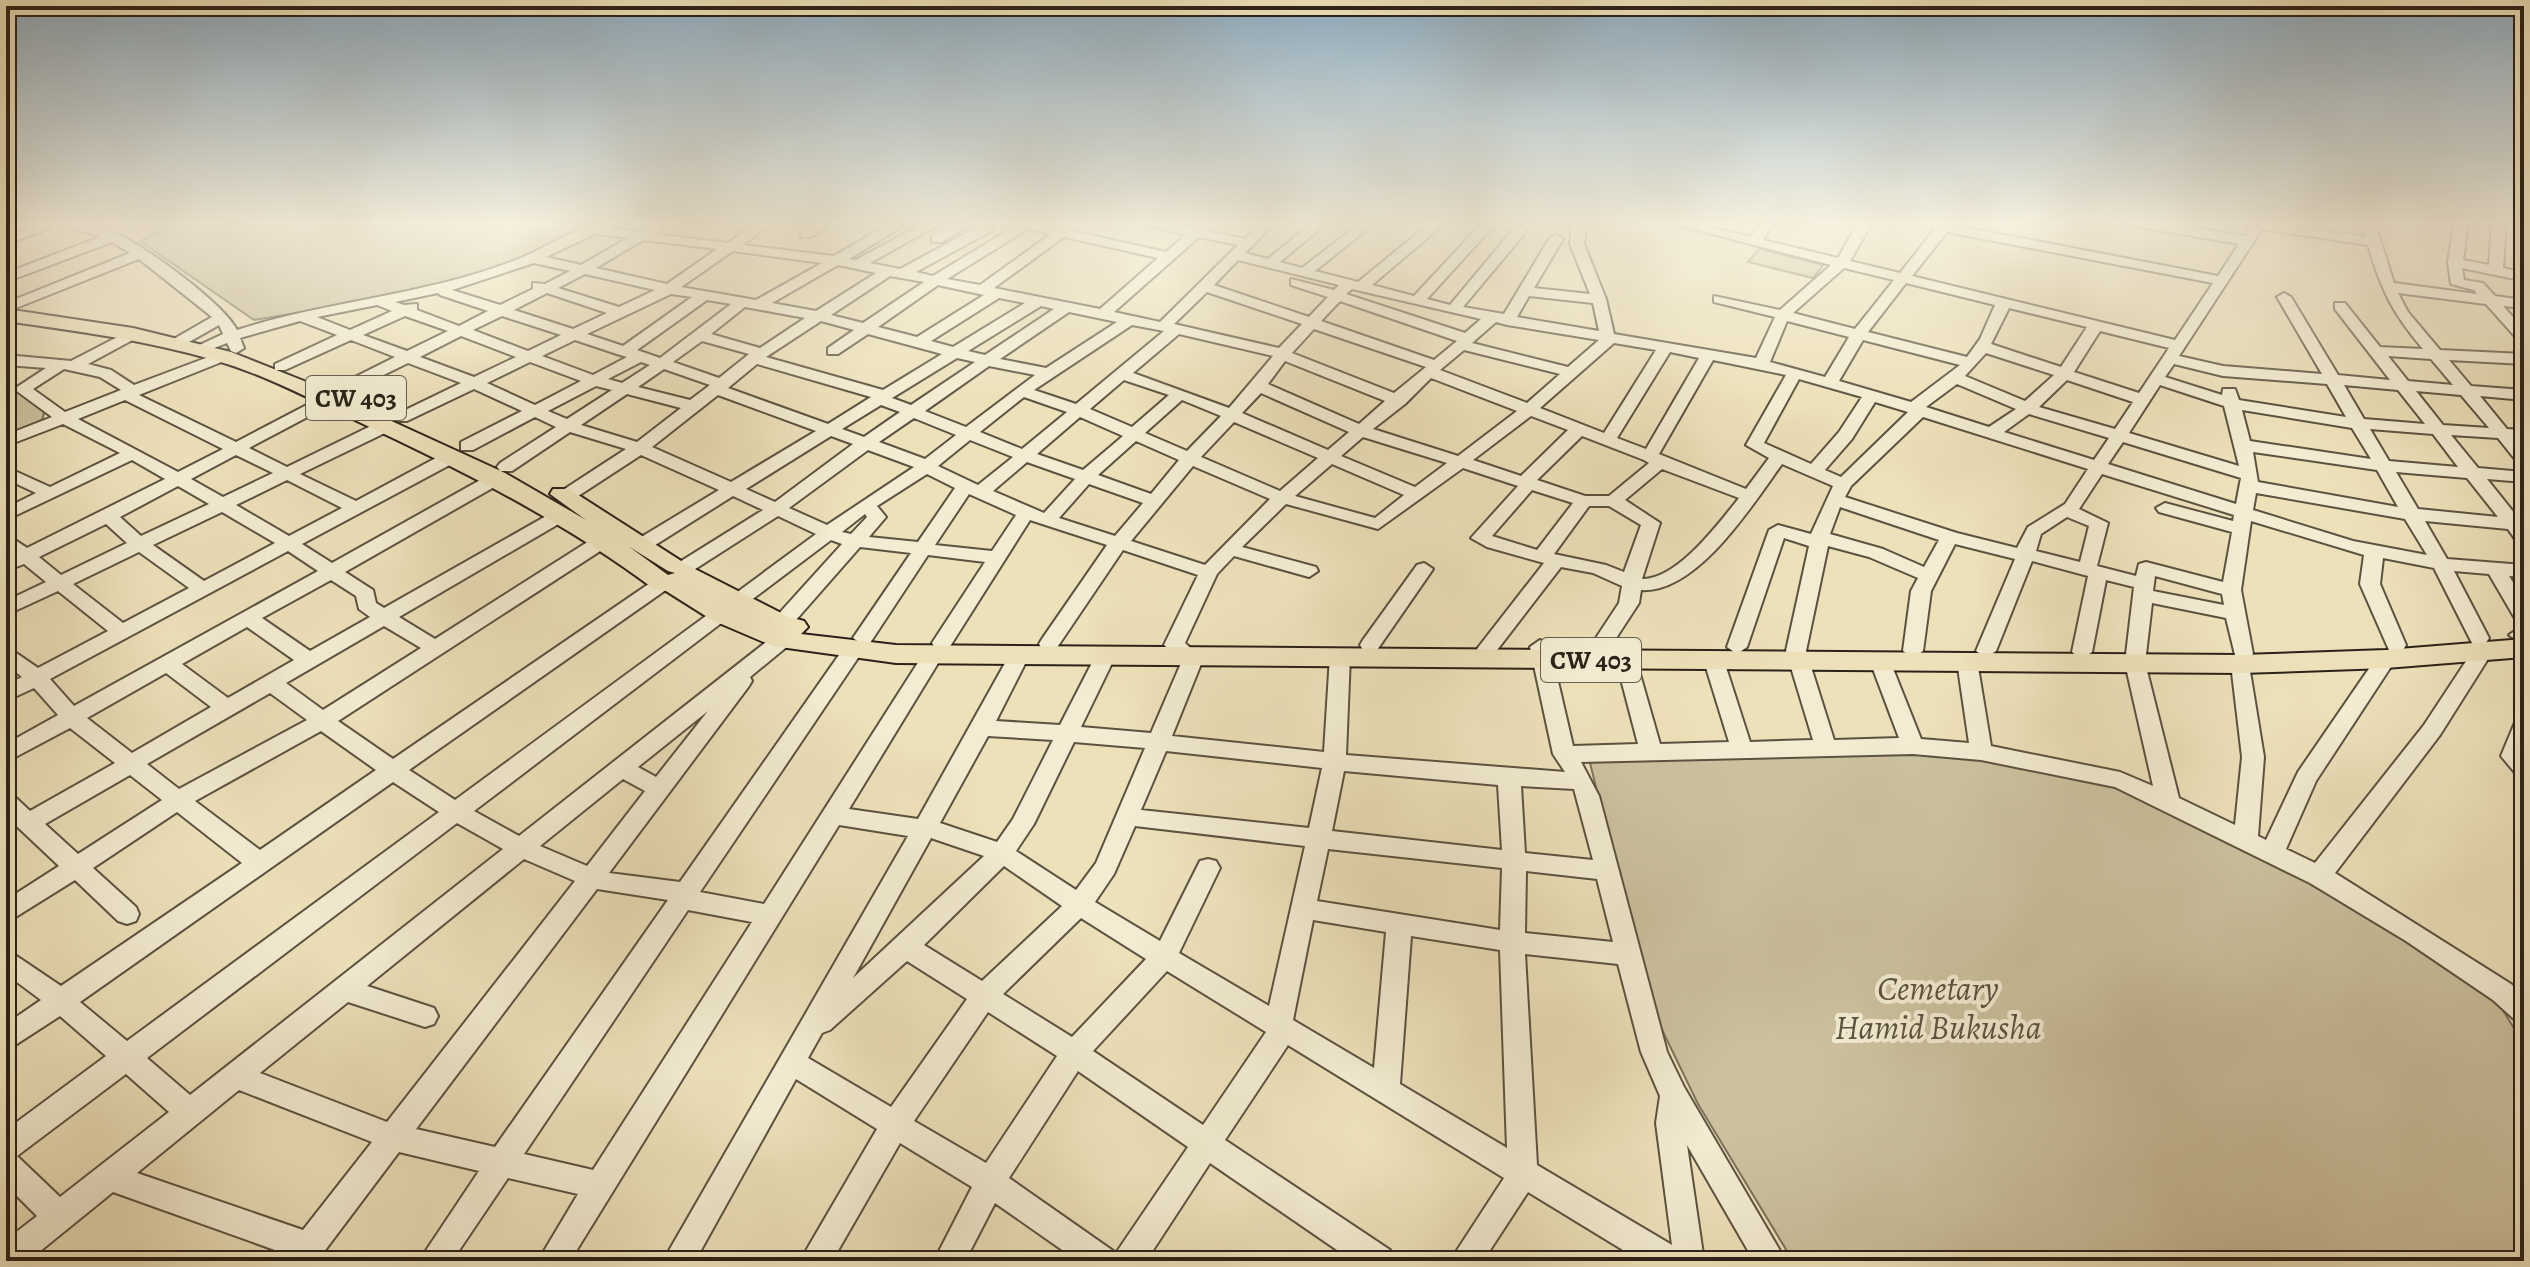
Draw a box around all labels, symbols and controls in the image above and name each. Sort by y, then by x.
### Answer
road number: CW 403 [306,376,406,420]
road number: CW 403 [1541,638,1641,682]
park label: Cemetary Hamid Bukusha [1835,965,2041,1051]

